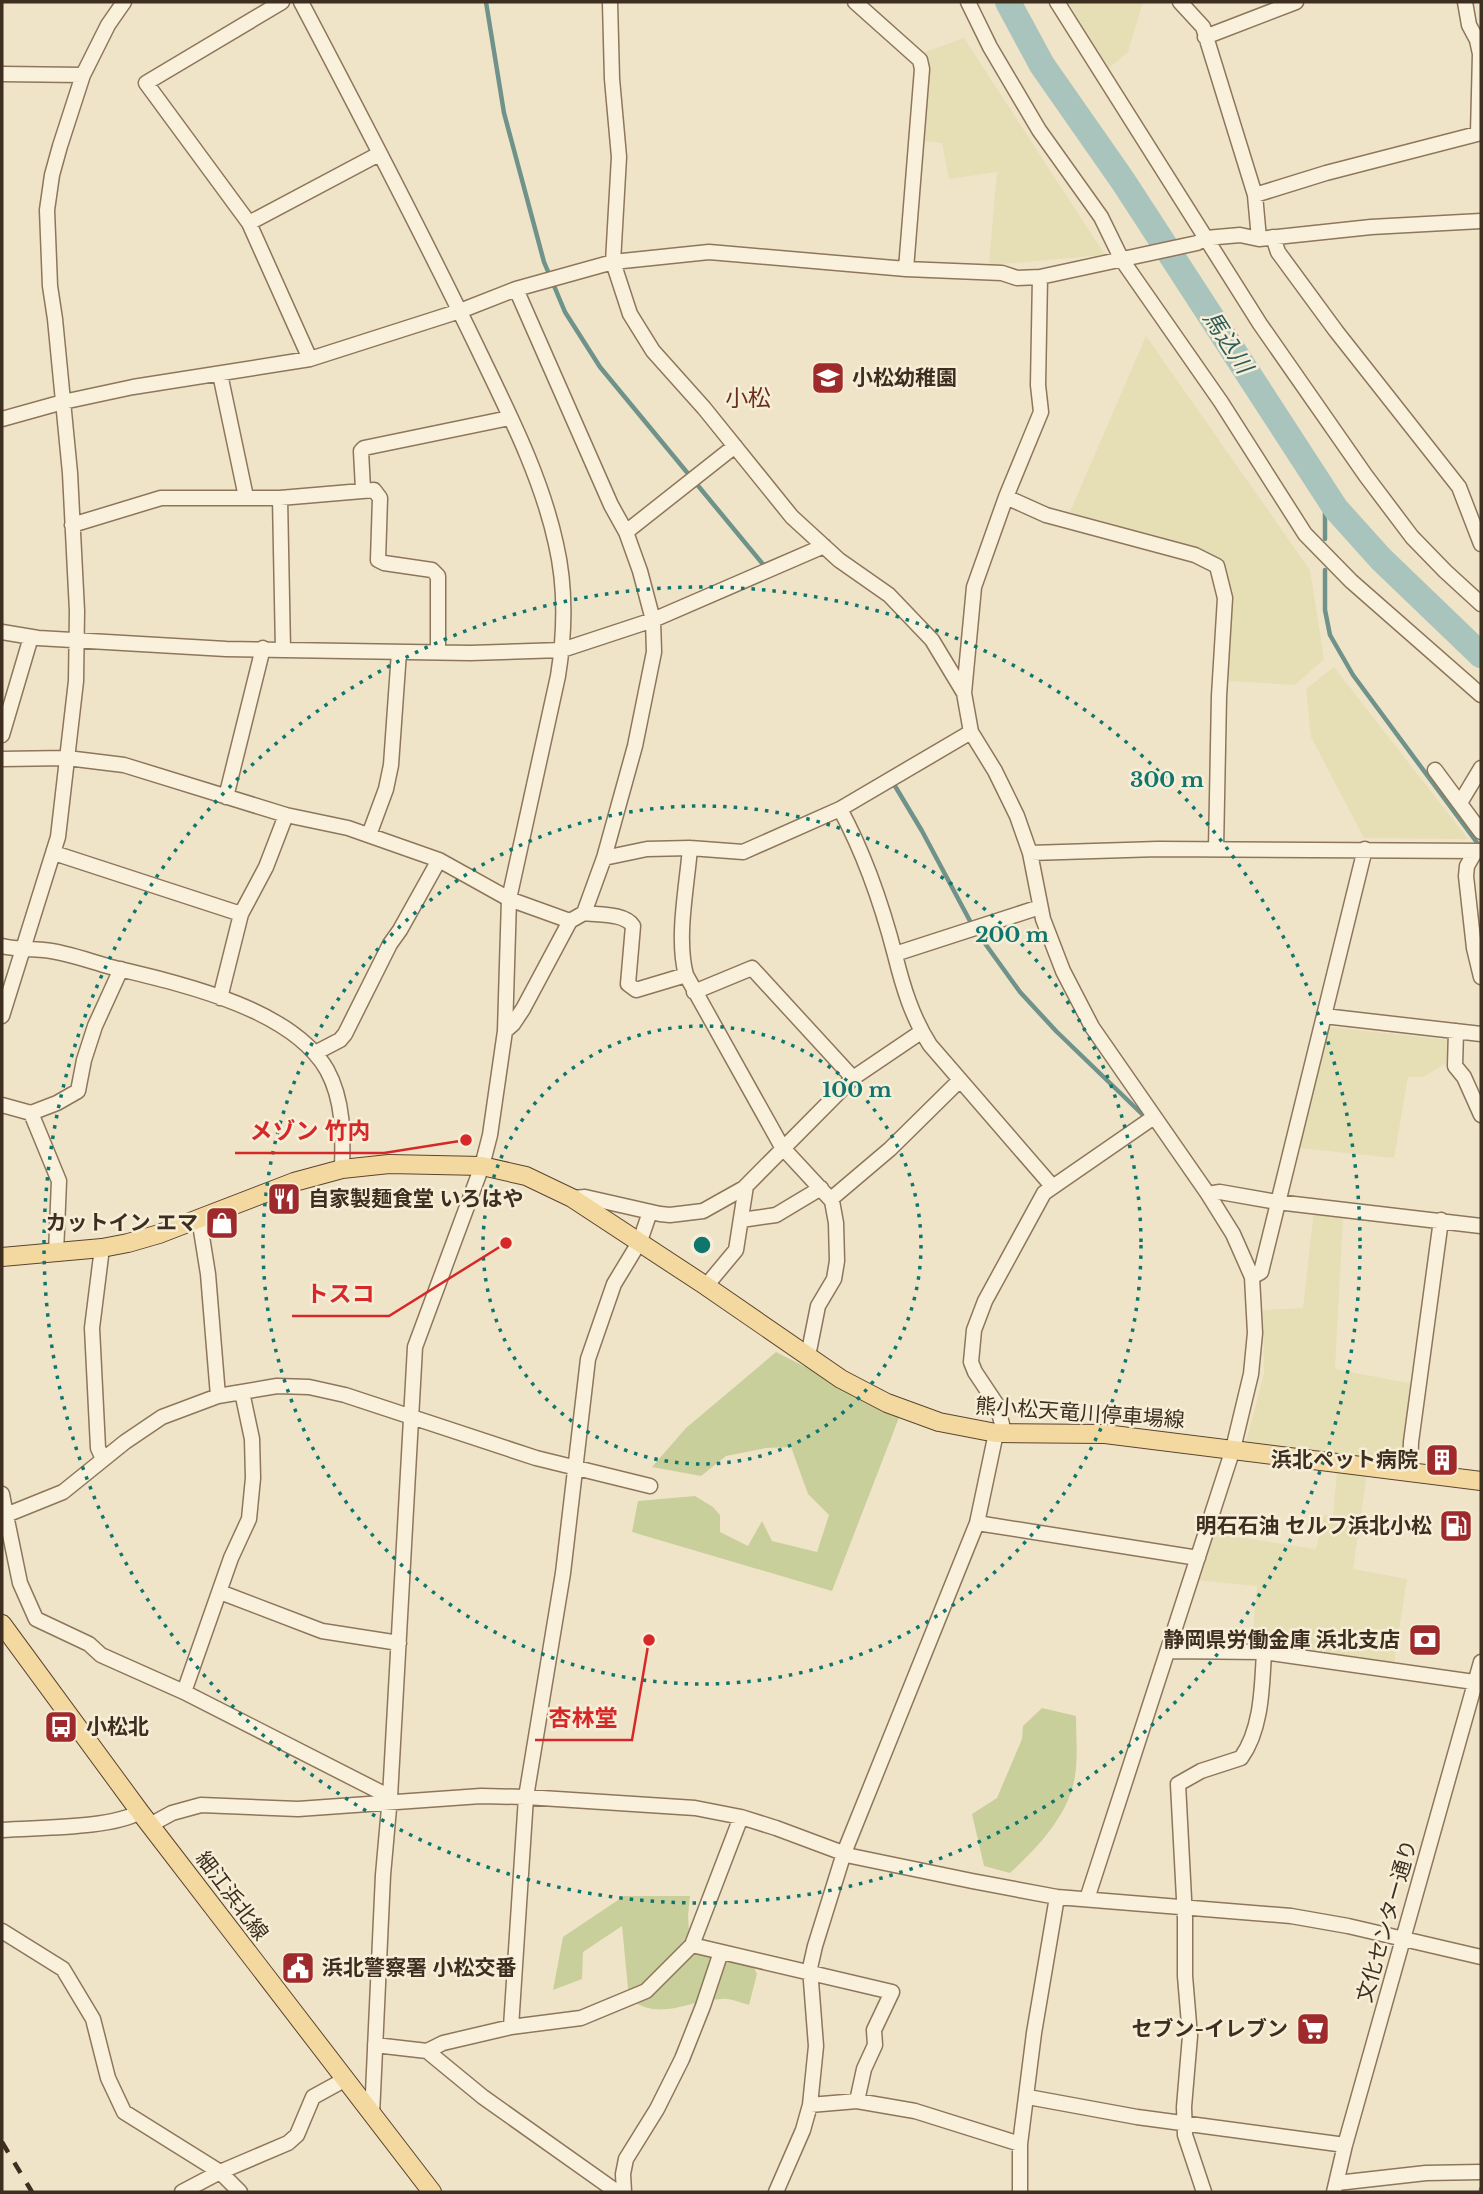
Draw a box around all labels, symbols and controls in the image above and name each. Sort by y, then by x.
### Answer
water label: 馬込川 [1197,305,1260,381]
school or university icon: 小松幼稚園 [809,359,847,397]
place label: 小松幼稚園 [852,365,957,391]
district label: 小松 [725,384,771,412]
text: 300 m [1130,767,1204,793]
text: 200 m [975,922,1049,948]
text: 100 m [822,1077,892,1103]
callout: メゾン 竹内 [235,1109,384,1153]
text: メゾン 竹内 [249,1117,371,1145]
restaurant icon: 自家製麺食堂 いろはや [265,1180,303,1218]
place label: 自家製麺食堂 いろはや [308,1186,524,1212]
shop icon: カットイン エマ [203,1204,241,1242]
place label: カットイン エマ [45,1210,198,1236]
centre of rings [690,1233,714,1257]
callout: トスコ [292,1272,389,1316]
text: トスコ [306,1280,375,1308]
street label: 熊小松天竜川停車場線 [974,1393,1186,1433]
building icon: 浜北ペット病院 [1423,1441,1461,1479]
place label: 浜北ペット病院 [1271,1447,1418,1473]
fuel station icon: 明石石油 セルフ浜北小松 [1437,1507,1475,1545]
place label: 明石石油 セルフ浜北小松 [1195,1513,1432,1539]
bank icon: 静岡県労働金庫 浜北支店 [1406,1621,1444,1659]
place label: 静岡県労働金庫 浜北支店 [1163,1627,1400,1653]
callout: 杏林堂 [535,1696,632,1740]
text: 杏林堂 [549,1704,618,1732]
bus stop icon: 小松北 [42,1708,80,1746]
place label: 小松北 [86,1714,149,1740]
street label: 文化センター通り [1351,1837,1423,2005]
street label: 細江浜北線 [190,1846,274,1946]
public building icon: 浜北警察署 小松交番 [279,1949,317,1987]
place label: 浜北警察署 小松交番 [322,1955,517,1981]
supermarket icon: セブン-イレブン [1294,2010,1332,2048]
place label: セブン-イレブン [1131,2016,1288,2042]

